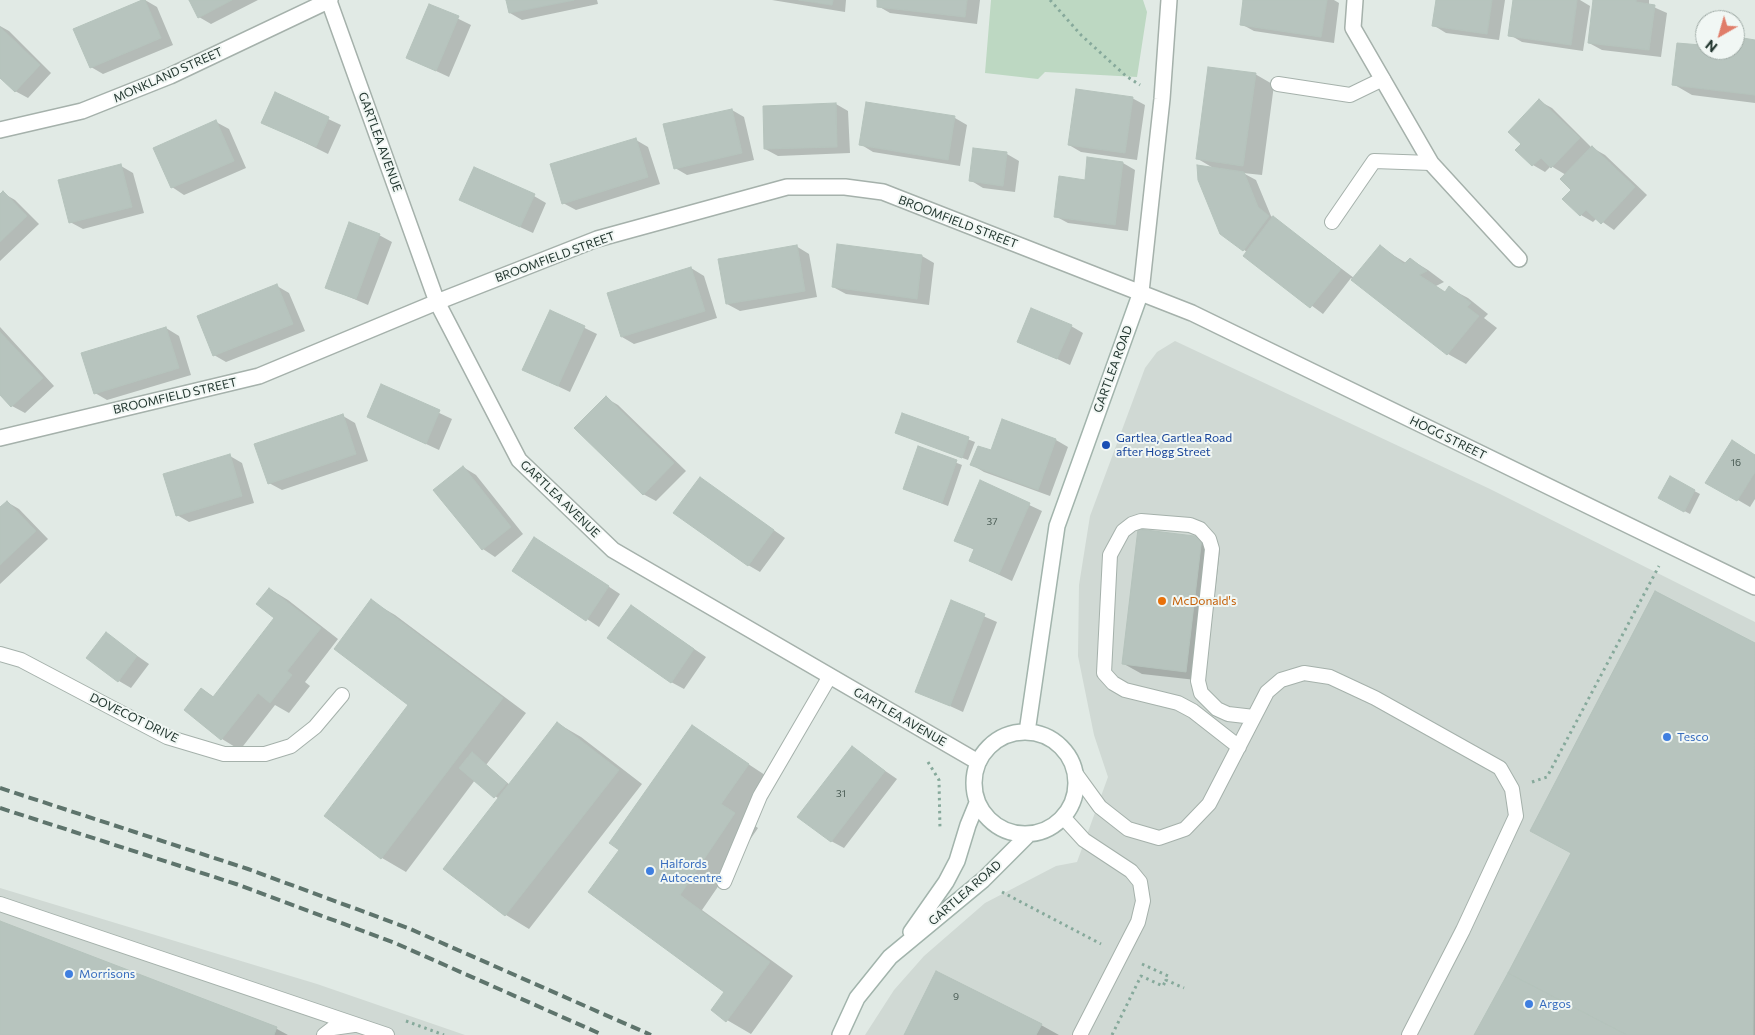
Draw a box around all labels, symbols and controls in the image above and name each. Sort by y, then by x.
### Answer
north arrow [1695,10,1745,60]
text: N [1702,36,1720,56]
street label: MONKLAND STREET [111,44,225,106]
street label: GARTLEA AVENUE [355,90,405,194]
street label: BROOMFIELD STREET [896,193,1020,251]
street label: BROOMFIELD STREET [493,229,617,285]
street label: GARTLEA ROAD [1091,324,1135,414]
street label: BROOMFIELD STREET [112,375,238,417]
street label: HOGG STREET [1407,413,1489,463]
place label: Gartlea, Gartlea Road after Hogg Street [1116,431,1232,459]
marker: Gartlea, Gartlea Road after Hogg Street [1100,439,1112,451]
street label: GARTLEA AVENUE [517,457,603,541]
house number: 16 [1731,457,1741,469]
house number: 37 [987,516,997,528]
place label: McDonald's [1172,594,1236,608]
marker: McDonald's [1156,595,1168,607]
street label: GARTLEA AVENUE [851,685,949,749]
street label: DOVECOT DRIVE [87,690,181,746]
place label: Tesco [1677,730,1709,744]
marker: Tesco [1661,731,1673,743]
house number: 31 [836,788,846,800]
place label: Halfords Autocentre [660,857,722,885]
street label: GARTLEA ROAD [926,858,1004,928]
marker: Halfords Autocentre [644,865,656,877]
place label: Morrisons [79,967,135,981]
marker: Morrisons [63,968,75,980]
house number: 9 [953,991,959,1003]
place label: Argos [1539,997,1571,1011]
marker: Argos [1523,998,1535,1010]

